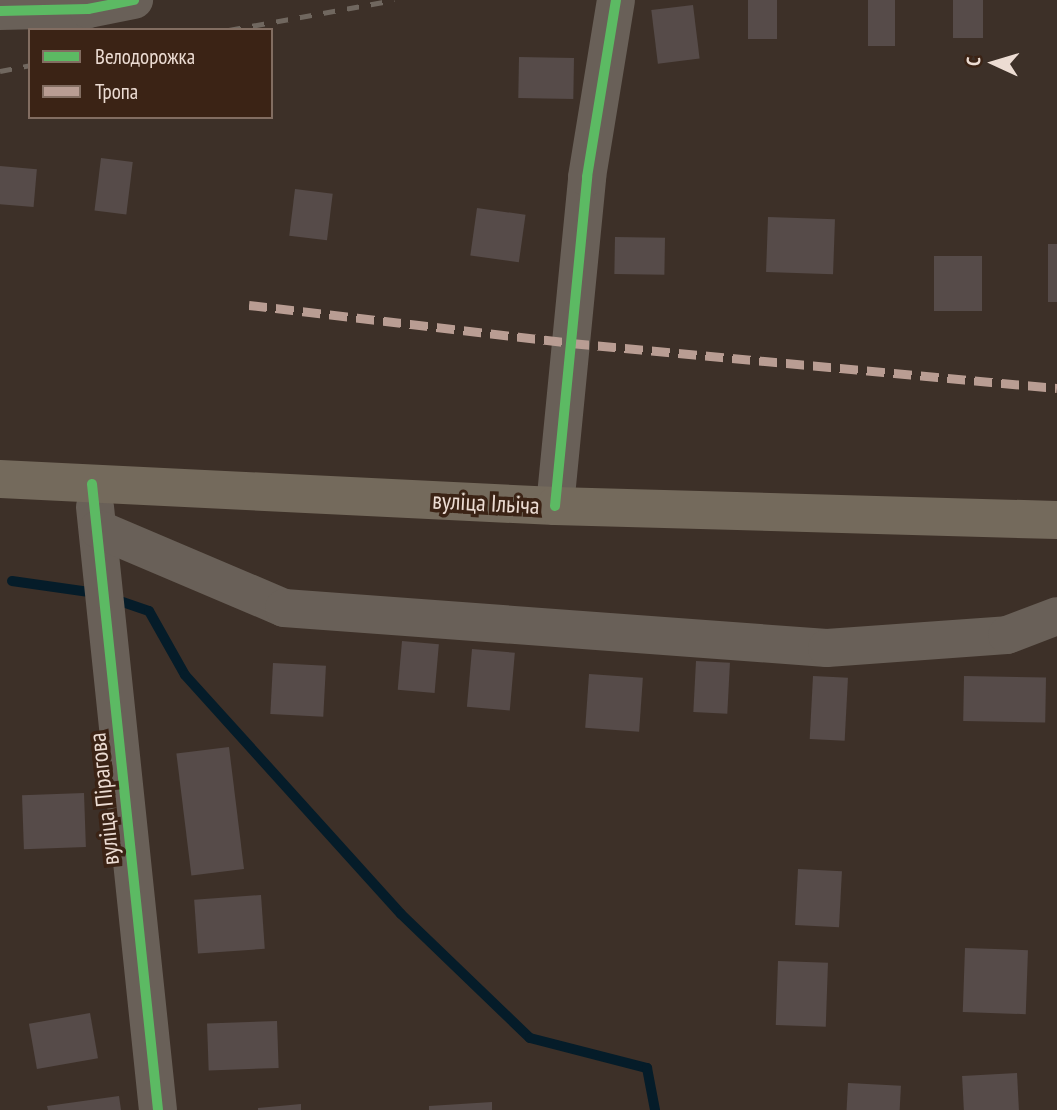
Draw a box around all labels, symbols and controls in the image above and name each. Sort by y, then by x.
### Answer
legend [28,28,273,119]
north arrow [959,28,1029,98]
text: Велодорожка [95,43,195,70]
text: С [961,56,985,67]
text: Тропа [95,78,138,105]
street label: вуліца Ільіча [432,486,540,520]
street label: вуліца Пірагова [83,731,125,867]

